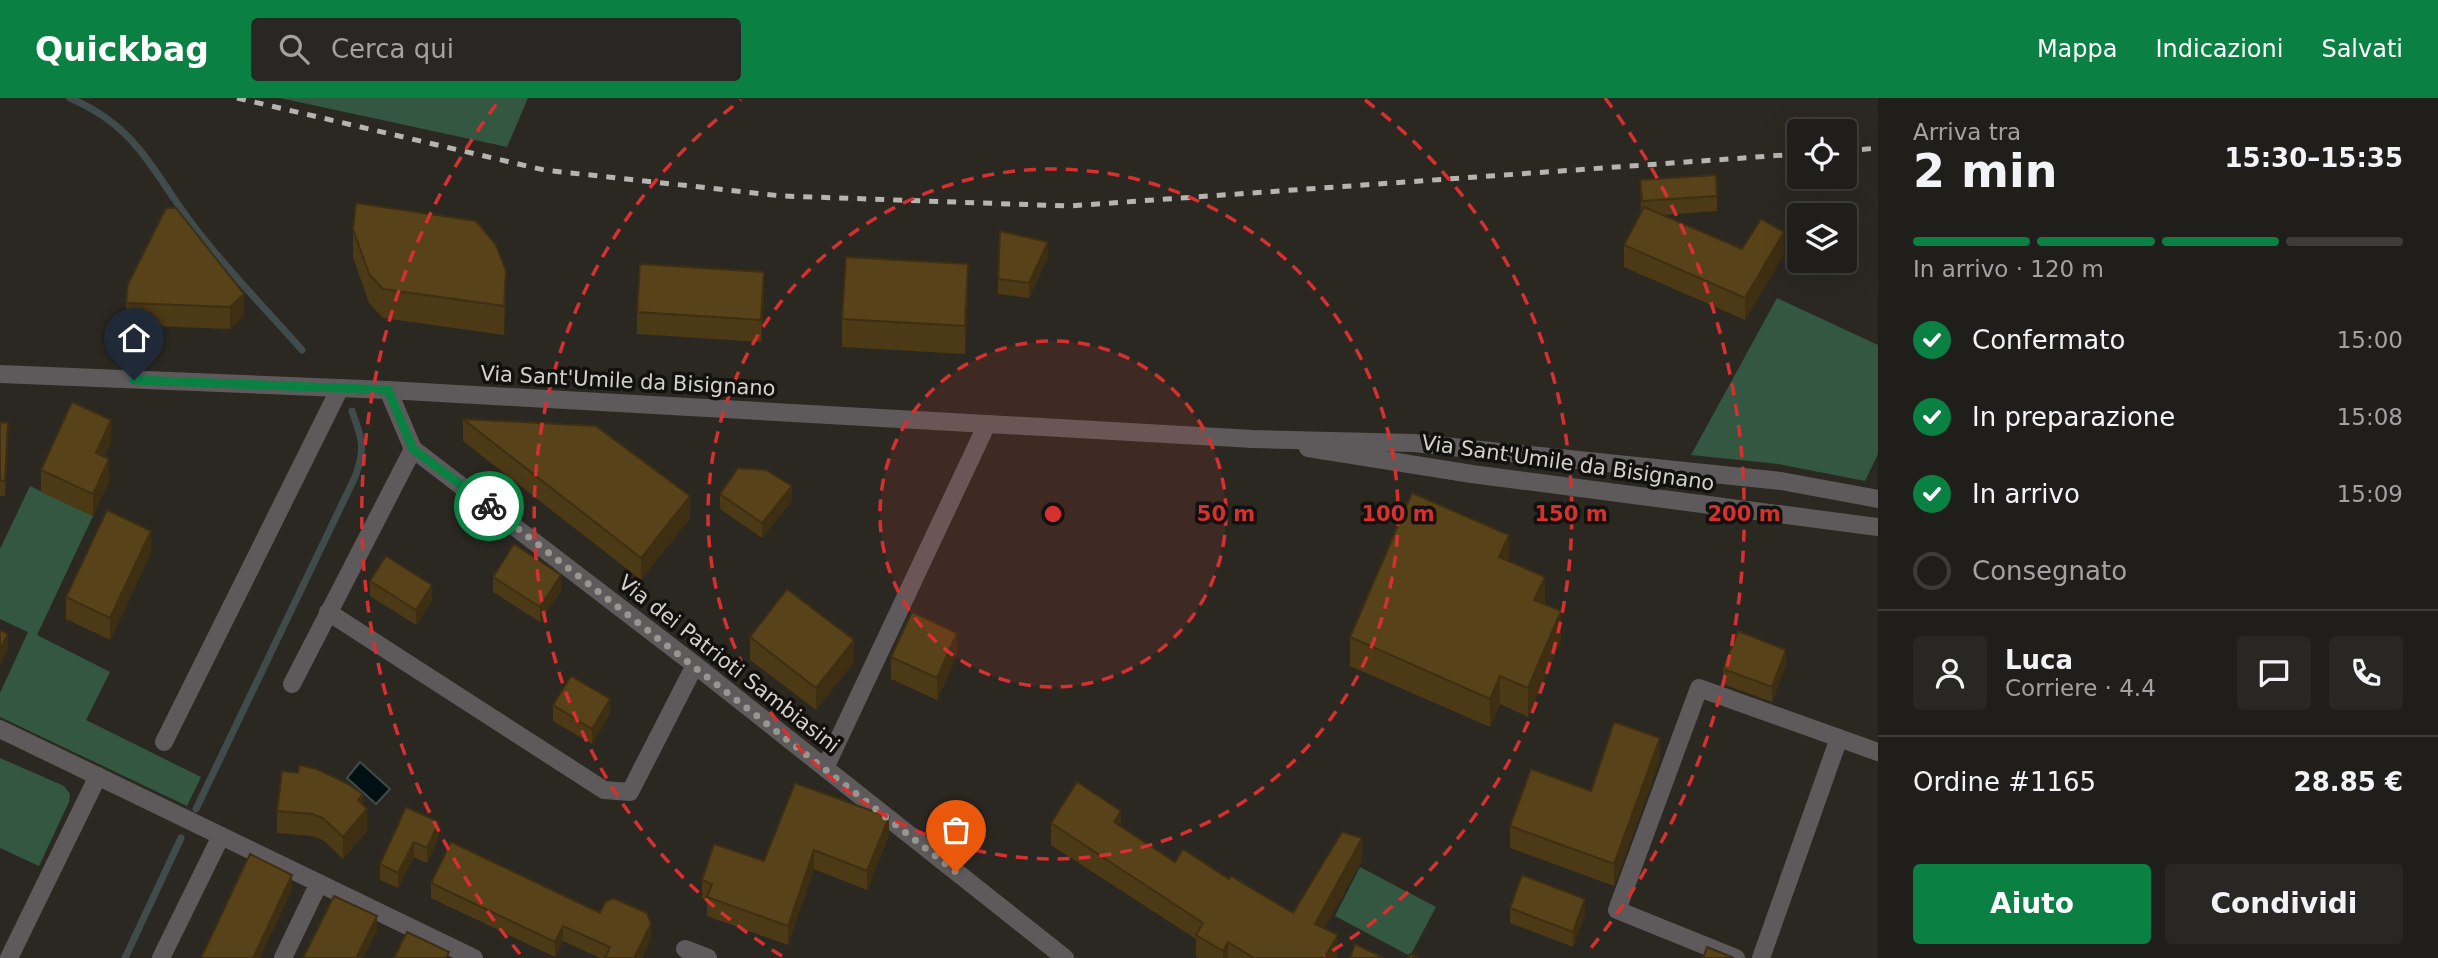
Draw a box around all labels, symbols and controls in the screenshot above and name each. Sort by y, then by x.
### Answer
search box [251,18,741,81]
text: Quickbag [35,30,209,69]
icon: search [275,30,313,68]
text: Cerca qui [331,34,454,64]
text: Mappa [2037,35,2117,63]
text: Indicazioni [2155,35,2283,63]
text: Salvati [2321,35,2403,63]
map controls [1787,119,1857,273]
button: locate [1787,119,1857,189]
text: Arriva tra [1913,119,2021,145]
text: 15:30–15:35 [2224,143,2403,173]
text: 2 min [1913,144,2057,198]
button: layers [1787,203,1857,273]
text: In arrivo · 120 m [1913,256,2104,282]
pin [104,308,164,380]
icon: home [115,319,153,357]
icon: check [1913,321,1951,359]
text: Confermato [1972,325,2125,355]
text: 15:00 [2337,327,2403,353]
street label: Via Sant'Umile da Bisignano [480,361,776,401]
icon: check [1913,398,1951,436]
text: In preparazione [1972,402,2175,432]
text: 15:08 [2337,404,2403,430]
street label: Via Sant'Umile da Bisignano [1420,431,1716,495]
courier [454,471,524,541]
icon: check [1913,475,1951,513]
text: In arrivo [1972,479,2080,509]
text: 15:09 [2337,481,2403,507]
icon: bike [470,487,508,525]
centre of rings [1041,502,1065,526]
text: 50 m [1197,502,1255,526]
text: 100 m [1361,502,1435,526]
text: 150 m [1534,502,1608,526]
text: 200 m [1707,502,1781,526]
text: Consegnato [1972,556,2127,586]
street label: Via dei Patrioti Sambiasini [614,570,844,758]
button: person [1913,636,1987,710]
button: chat [2237,636,2311,710]
button: phone [2329,636,2403,710]
text: Luca [2005,645,2073,675]
text: Corriere · 4.4 [2005,675,2156,701]
text: Ordine #1165 [1913,767,2096,797]
text: 28.85 € [2294,767,2403,797]
pin [926,800,986,872]
icon: bag [937,811,975,849]
button: Aiuto [1913,864,2151,944]
button: Condividi [2165,864,2403,944]

